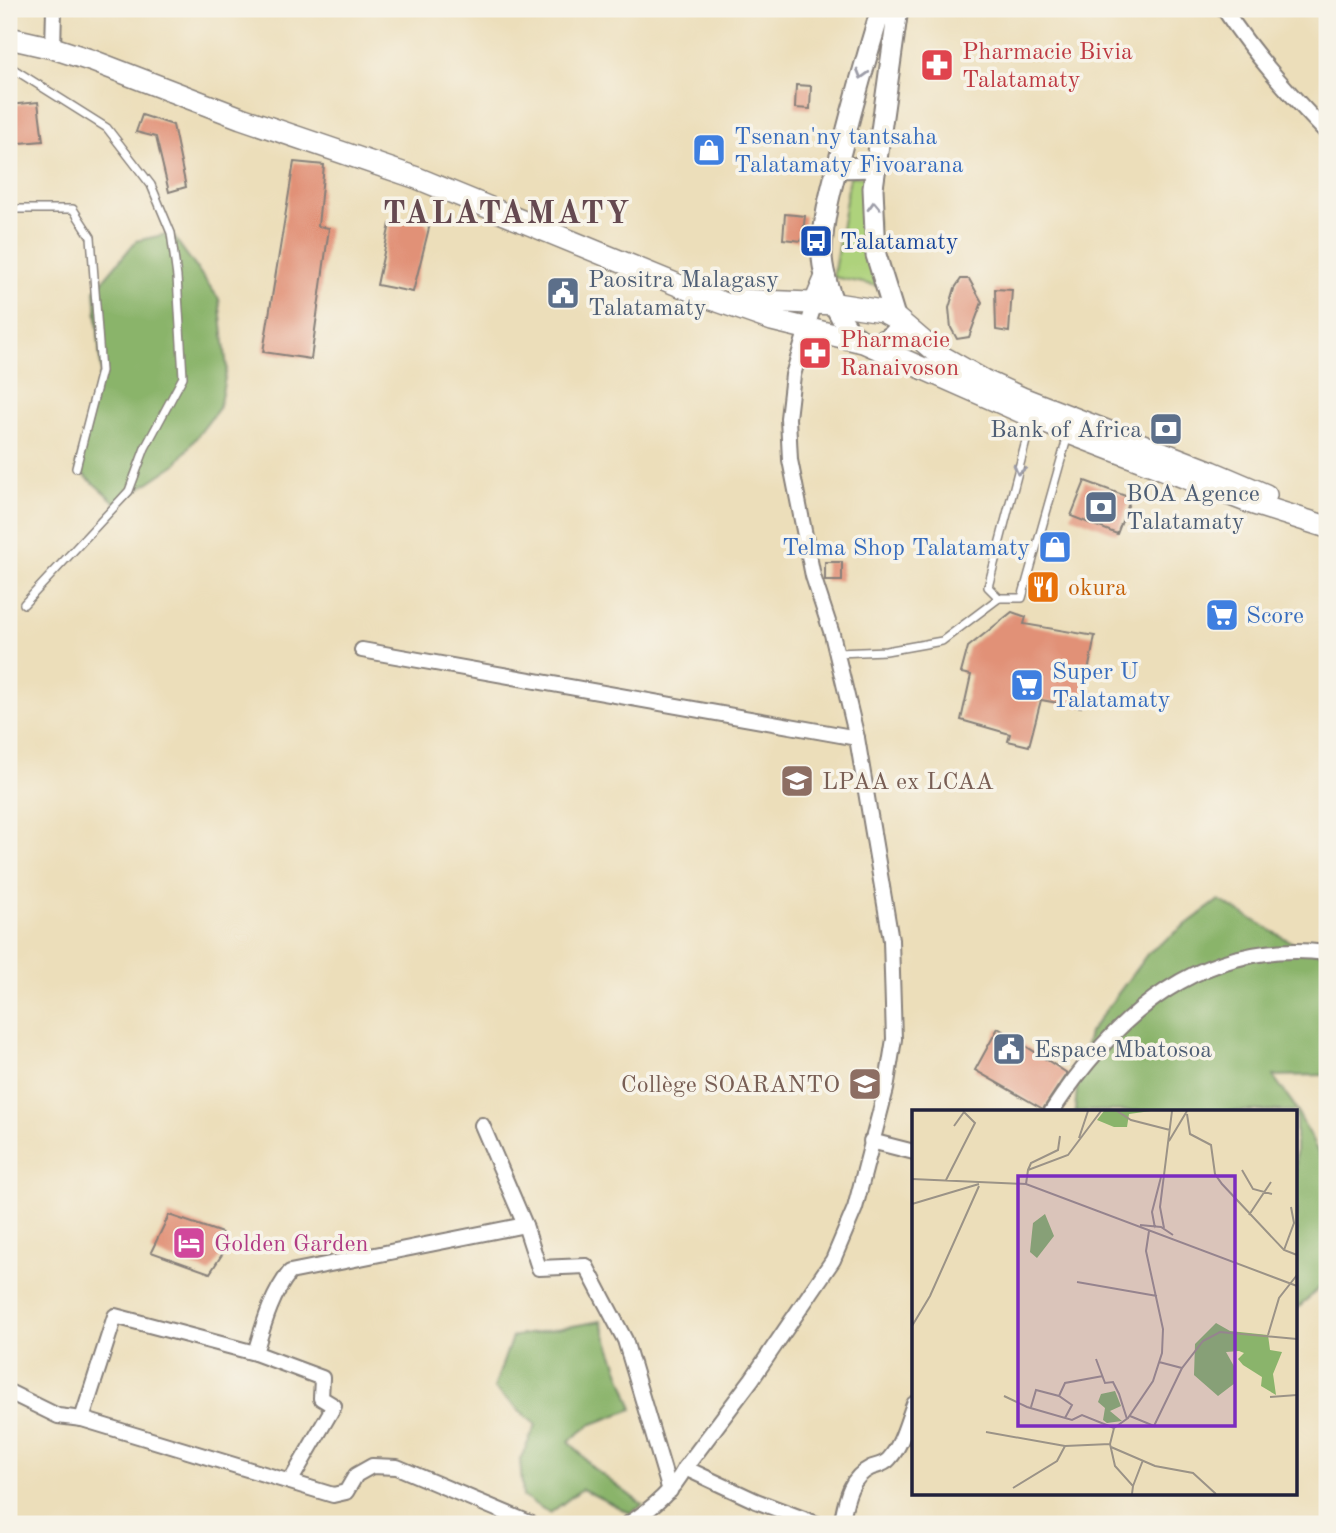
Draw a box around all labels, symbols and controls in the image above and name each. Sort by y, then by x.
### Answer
place label: Pharmacie Bivia Talatamaty [962,41,1133,93]
pharmacy icon: Pharmacie Bivia Talatamaty [918,46,956,84]
one-way arrow [855,68,870,80]
place label: Tsenan'ny tantsaha Talatamaty Fivoarana [734,126,964,178]
shop icon: Tsenan'ny tantsaha Talatamaty Fivoarana [690,131,728,169]
district label: TALATAMATY [383,199,631,231]
one-way arrow [867,200,882,211]
bus stop icon: Talatamaty [797,222,835,260]
place label: Talatamaty [840,231,959,255]
place label: Paositra Malagasy Talatamaty [588,269,779,321]
public building icon: Paositra Malagasy Talatamaty [544,274,582,312]
place label: Pharmacie Ranaivoson [840,329,959,381]
pharmacy icon: Pharmacie Ranaivoson [796,334,834,372]
bank icon: Bank of Africa [1147,410,1185,448]
place label: Bank of Africa [990,419,1142,443]
one-way arrow [1013,464,1027,476]
place label: BOA Agence Talatamaty [1126,483,1260,535]
bank icon: BOA Agence Talatamaty [1082,488,1120,526]
shop icon: Telma Shop Talatamaty [1036,528,1074,566]
place label: Telma Shop Talatamaty [782,537,1030,561]
restaurant icon: okura [1024,568,1062,606]
place label: okura [1068,577,1127,601]
supermarket icon: Score [1203,596,1241,634]
place label: Score [1246,605,1304,629]
place label: Super U Talatamaty [1052,661,1171,713]
supermarket icon: Super U Talatamaty [1008,666,1046,704]
school or university icon: LPAA ex LCAA [778,762,816,800]
place label: LPAA ex LCAA [822,771,994,795]
public building icon: Espace Mbatosoa [990,1030,1028,1068]
place label: Espace Mbatosoa [1034,1039,1212,1063]
school or university icon: Collège SOARANTO [846,1065,884,1103]
place label: Collège SOARANTO [621,1074,840,1098]
inset map [912,1110,1298,1494]
hotel icon: Golden Garden [170,1224,208,1262]
place label: Golden Garden [214,1233,368,1257]

